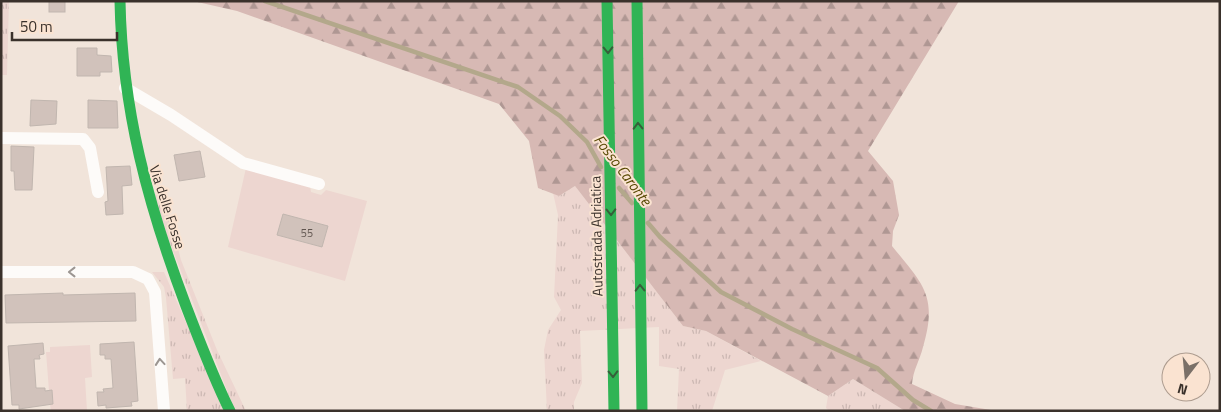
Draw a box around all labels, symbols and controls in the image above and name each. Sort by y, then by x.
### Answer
scale bar [12,10,118,42]
text: 50 m [20,15,53,38]
one-way arrow [603,46,613,54]
one-way arrow [633,121,643,129]
water label: Fosso Caronte [589,130,658,211]
street label: Via delle Fosse [145,162,191,252]
street label: Autostrada Adriatica [584,176,608,296]
one-way arrow [605,209,616,217]
house number: 55 [301,225,313,241]
one-way arrow [68,267,76,277]
one-way arrow [635,284,645,292]
north arrow [1161,352,1211,402]
one-way arrow [155,358,166,366]
one-way arrow [608,370,618,378]
text: N [1175,379,1190,401]

